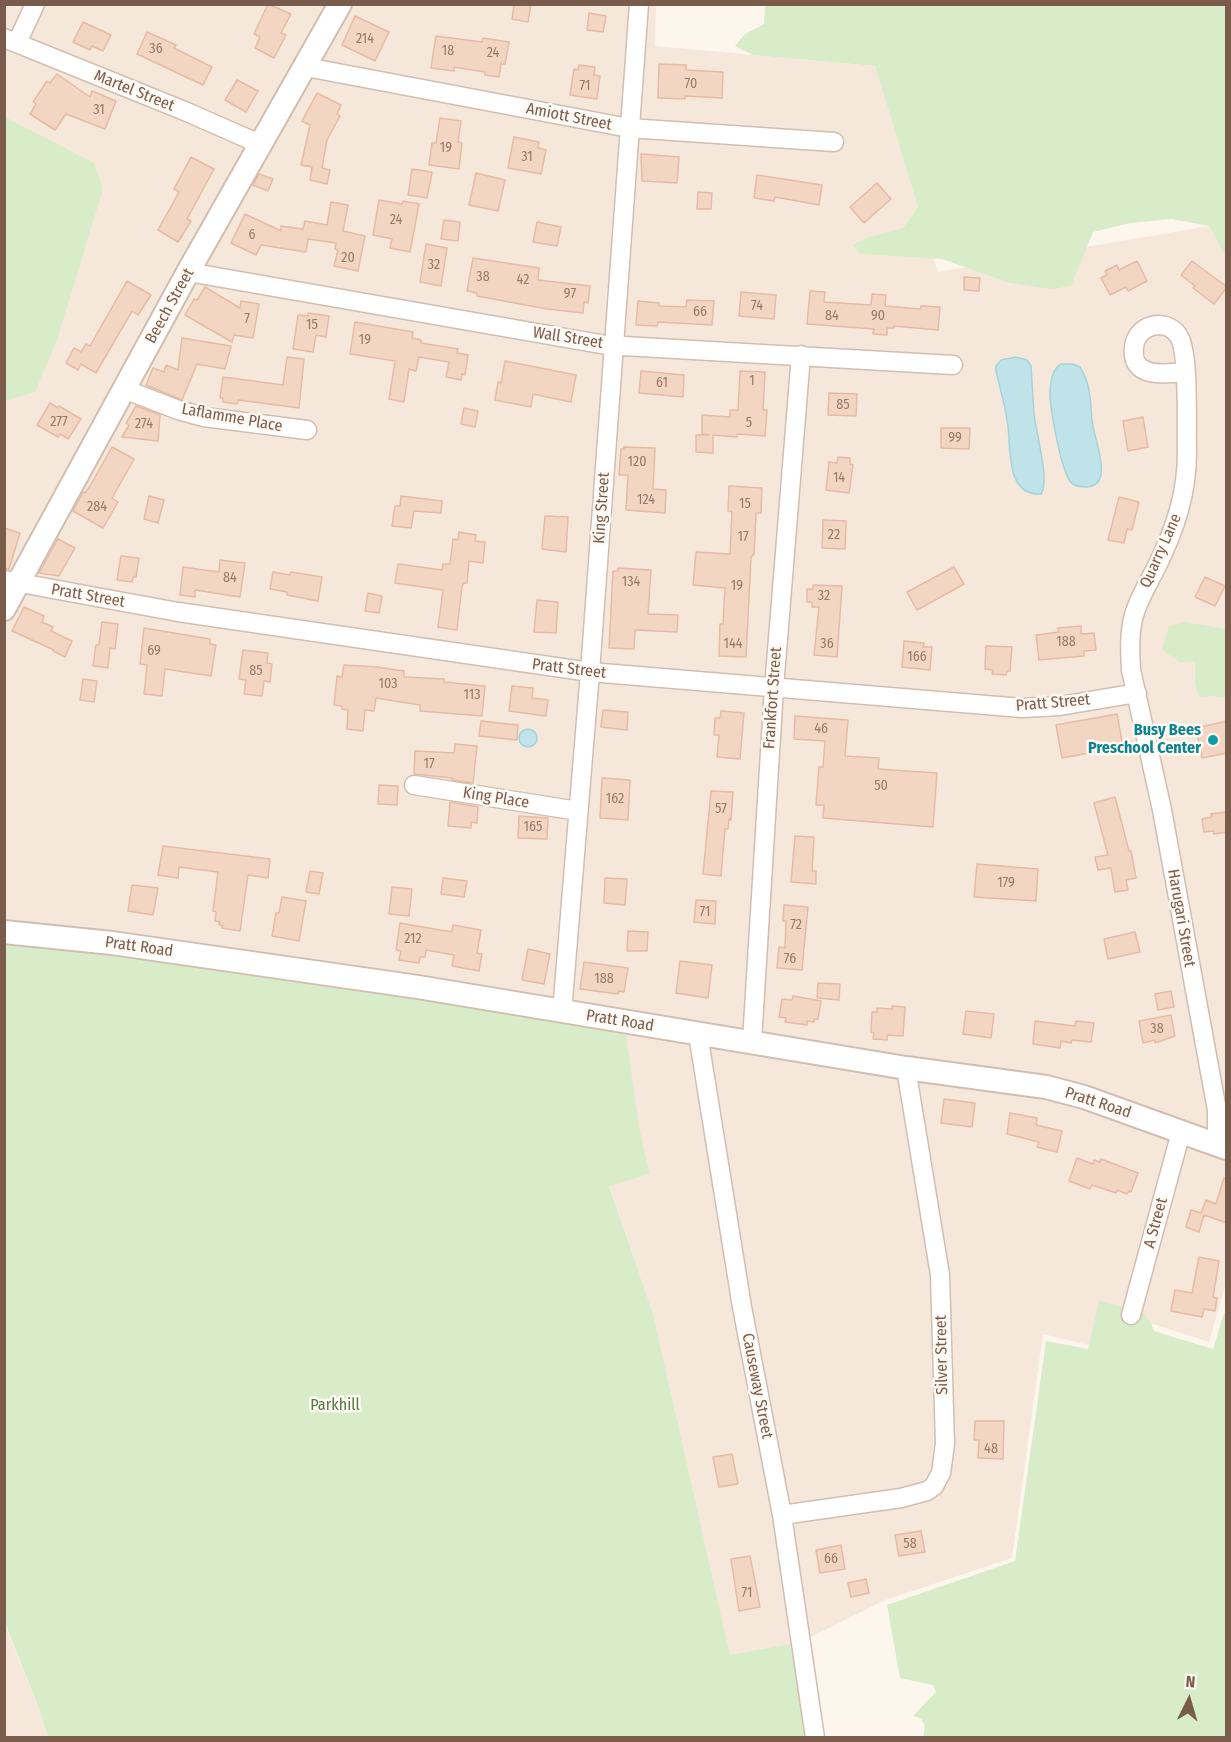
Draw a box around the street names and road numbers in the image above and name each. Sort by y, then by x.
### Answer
street label: Martel Street [91,66,177,116]
street label: Amiott Street [525,99,613,135]
street label: Beech Street [141,265,199,347]
street label: Wall Street [532,323,604,353]
street label: Laflamme Place [180,400,284,436]
street label: King Street [590,472,614,544]
street label: Quarry Lane [1136,511,1186,591]
street label: Pratt Street [50,580,126,612]
street label: Frankfort Street [760,646,786,750]
street label: Pratt Street [531,655,607,683]
street label: Pratt Street [1015,690,1091,716]
street label: King Place [461,783,531,813]
street label: Harugari Street [1163,867,1199,969]
street label: Pratt Road [104,933,174,961]
street label: Pratt Road [585,1006,655,1036]
street label: Pratt Road [1063,1083,1133,1123]
street label: A Street [1140,1196,1172,1250]
street label: Silver Street [932,1315,952,1395]
street label: Causeway Street [737,1332,777,1440]

